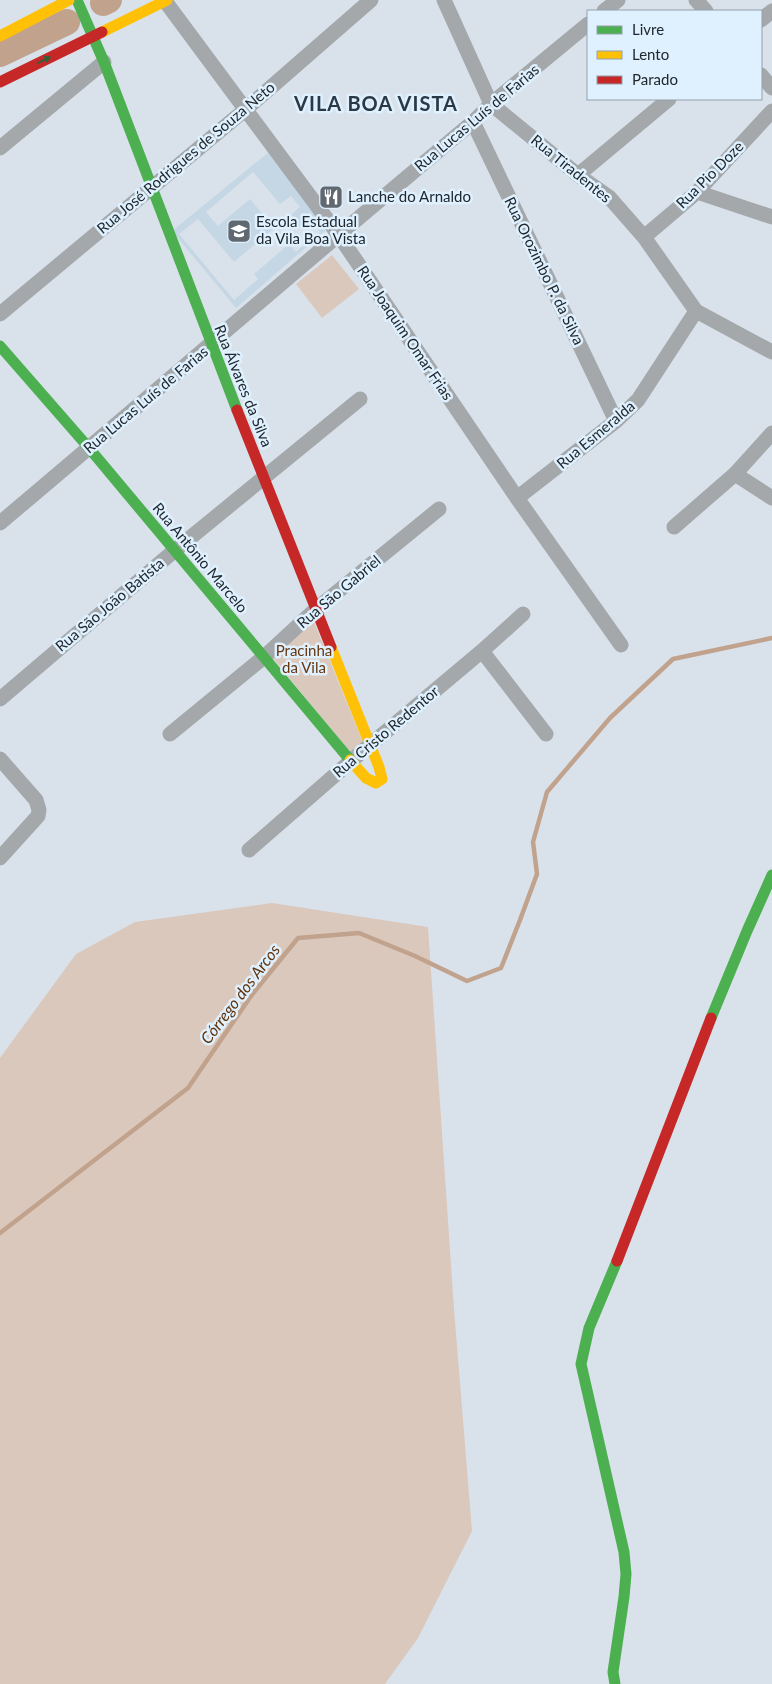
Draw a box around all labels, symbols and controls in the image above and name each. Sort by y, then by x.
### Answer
legend [587,10,762,100]
text: Livre [632,20,664,38]
text: Lento [632,45,669,63]
one-way arrow [37,56,51,64]
street label: Rua Lucas Luís de Farias [410,60,542,175]
text: Parado [632,70,678,88]
street label: Rua José Rodrigues de Souza Neto [93,78,278,237]
district label: VILA BOA VISTA [293,91,458,115]
street label: Rua Tiradentes [528,130,615,206]
street label: Rua Pio Doze [672,137,747,212]
restaurant icon: Lanche do Arnaldo [318,184,344,210]
place label: Lanche do Arnaldo [348,187,471,205]
street label: Rua Orozimbo P. da Silva [501,194,589,347]
place label: Escola Estadual da Vila Boa Vista [256,212,366,247]
school or university icon: Escola Estadual da Vila Boa Vista [226,218,252,244]
street label: Rua Joaquim Omar Frias [354,262,458,403]
street label: Rua Álvares da Silva [211,322,277,449]
street label: Rua Lucas Luís de Farias [79,342,211,457]
street label: Rua Esmeralda [553,396,638,472]
street label: Rua Antônio Marcelo [149,499,252,616]
street label: Rua São Gabriel [293,551,384,632]
street label: Rua São João Batista [51,554,167,655]
park label: Pracinha da Vila [276,641,332,676]
street label: Rua Cristo Redentor [329,681,442,781]
water label: Córrego dos Arcos [196,940,284,1047]

